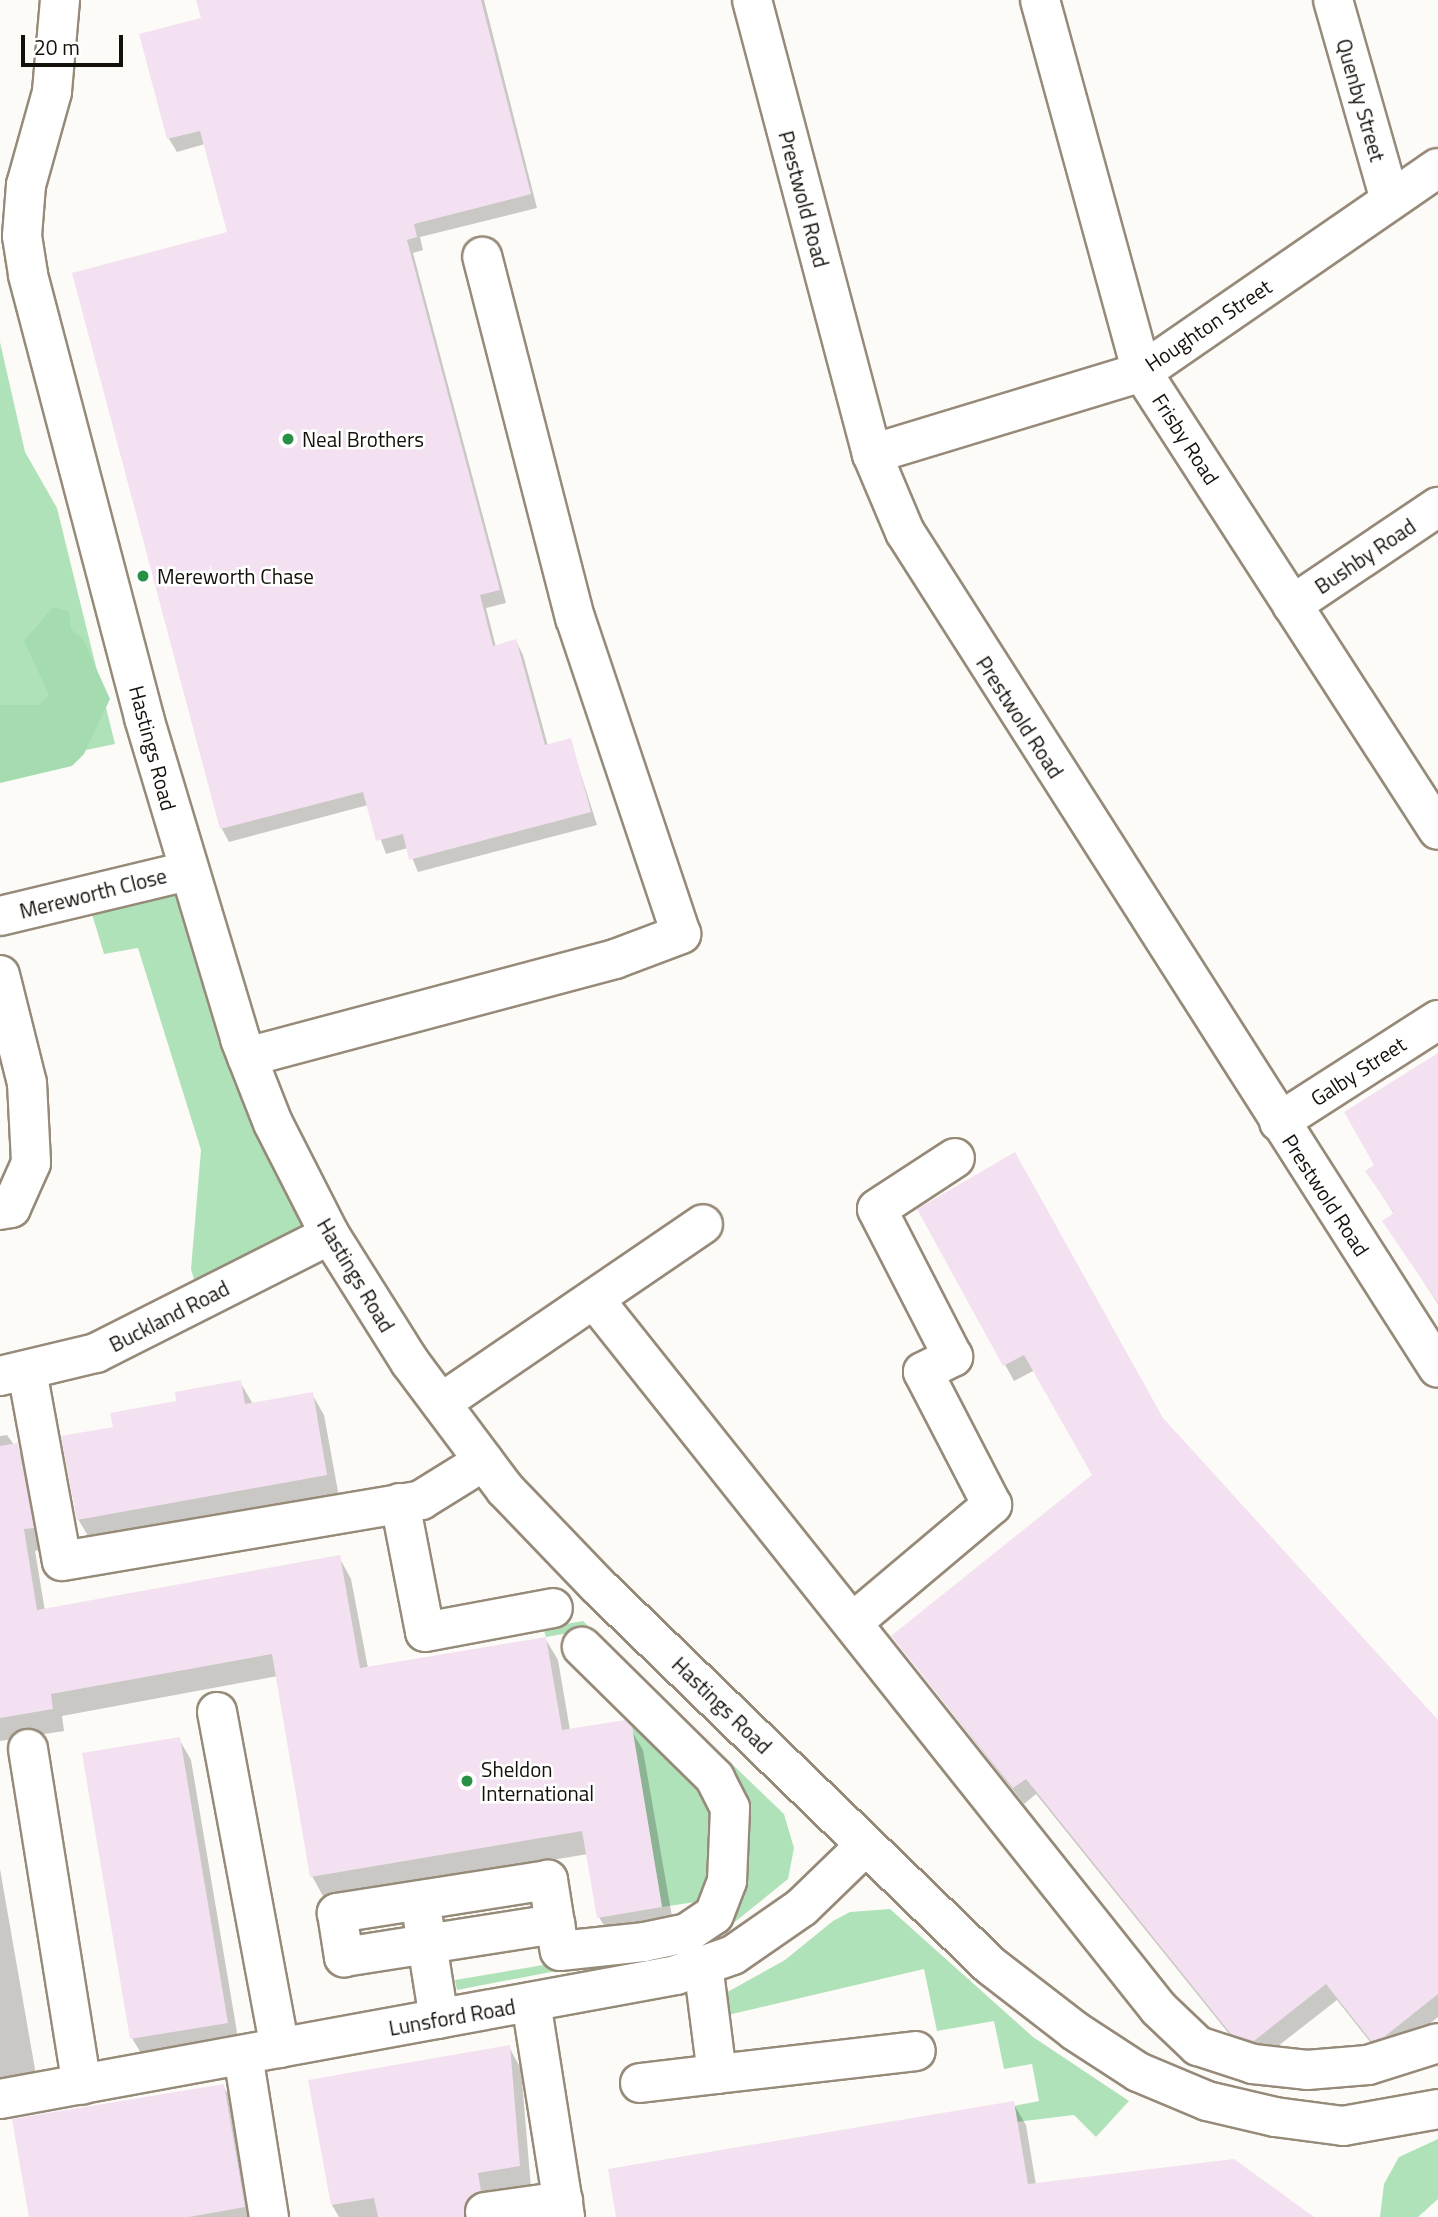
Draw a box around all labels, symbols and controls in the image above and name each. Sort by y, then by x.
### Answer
scale bar [24,21,126,65]
text: 20 m [34,31,80,63]
street label: Quenby Street [1331,36,1391,164]
street label: Prestwold Road [774,128,834,270]
street label: Houghton Street [1140,274,1276,376]
street label: Frisby Road [1147,389,1225,489]
place label: Neal Brothers [302,426,424,452]
marker: Neal Brothers [280,431,296,447]
street label: Bushby Road [1310,513,1420,599]
place label: Mereworth Chase [157,563,314,589]
marker: Mereworth Chase [135,568,151,584]
street label: Prestwold Road [971,651,1069,783]
street label: Hastings Road [124,683,182,813]
street label: Mereworth Close [17,863,169,923]
street label: Galby Street [1306,1031,1410,1111]
street label: Prestwold Road [1277,1129,1375,1261]
street label: Hastings Road [312,1214,400,1336]
street label: Buckland Road [105,1275,233,1357]
street label: Hastings Road [667,1651,777,1759]
place label: Sheldon International [481,1756,594,1806]
marker: Sheldon International [459,1773,475,1789]
street label: Lunsford Road [387,1993,517,2041]

